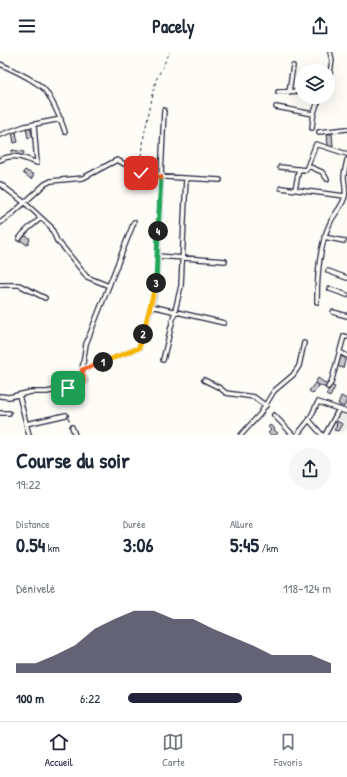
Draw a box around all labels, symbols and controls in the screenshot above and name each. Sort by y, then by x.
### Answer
text: Pacely [152,14,195,39]
icon: menu [16,15,38,37]
icon: share [309,15,331,37]
map controls [295,64,335,104]
button: layers [295,64,335,104]
pin [124,156,158,190]
icon: check [130,162,152,184]
pin: 4 [148,221,168,241]
text: 4 [156,224,160,238]
pin: 3 [146,273,166,293]
text: 3 [154,276,158,290]
pin: 2 [133,324,153,344]
text: 2 [140,327,146,341]
pin: 1 [93,352,113,372]
text: 1 [101,355,105,369]
pin [51,371,85,405]
icon: arrive [57,377,79,399]
text: Course du soir [16,445,130,475]
button: share [289,448,331,490]
text: 19:22 [16,475,41,493]
text: Distance [16,517,50,531]
text: Durée [123,517,146,531]
text: Allure [230,517,253,531]
text: 0.54 [16,531,45,558]
text: 3:06 [123,531,154,558]
text: 5:45 [230,531,259,558]
text: km [45,541,60,555]
text: /km [259,541,278,555]
text: Dénivelé [16,579,55,597]
text: 118–124 m [283,579,331,597]
text: 100 m [16,689,44,707]
text: 6:22 [80,689,100,707]
tab: Accueil [45,731,73,769]
tab: Carte [162,731,185,769]
tab: Favoris [274,731,302,769]

